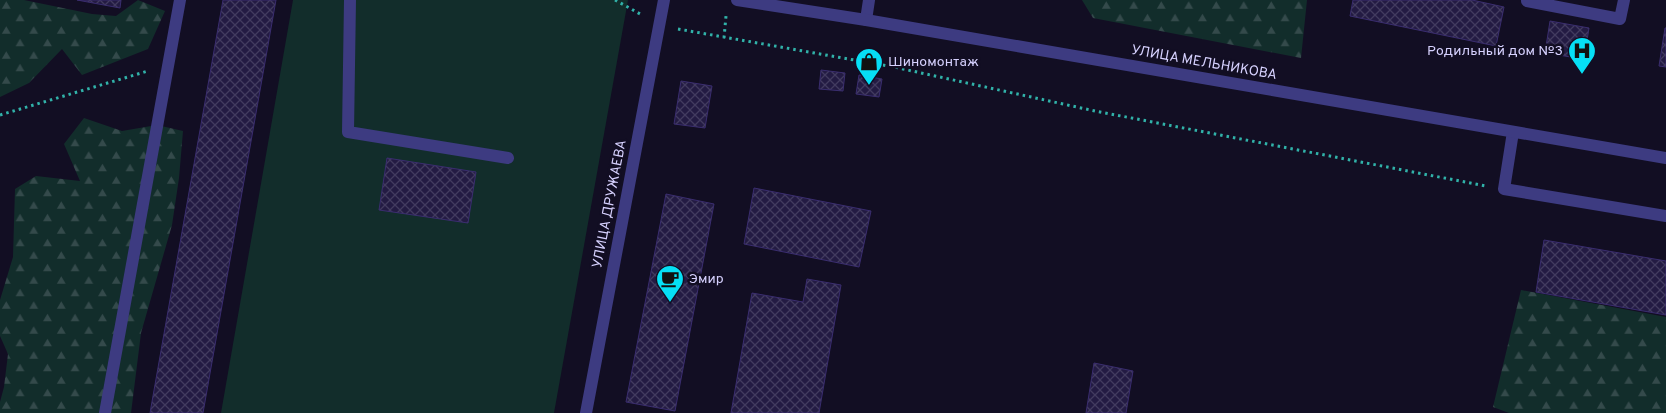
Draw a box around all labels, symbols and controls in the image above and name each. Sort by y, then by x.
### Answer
hospital icon: Родильный дом №3 [1567,36,1597,75]
street label: УЛИЦА МЕЛЬНИКОВА [1130,42,1278,84]
place label: Родильный дом №3 [1427,43,1563,60]
shop icon: Шиномонтаж [854,47,884,86]
place label: Шиномонтаж [888,54,979,71]
street label: УЛИЦА ДРУЖАЕВА [589,138,631,270]
cafe icon: Эмир [655,264,685,303]
place label: Эмир [689,271,724,288]

